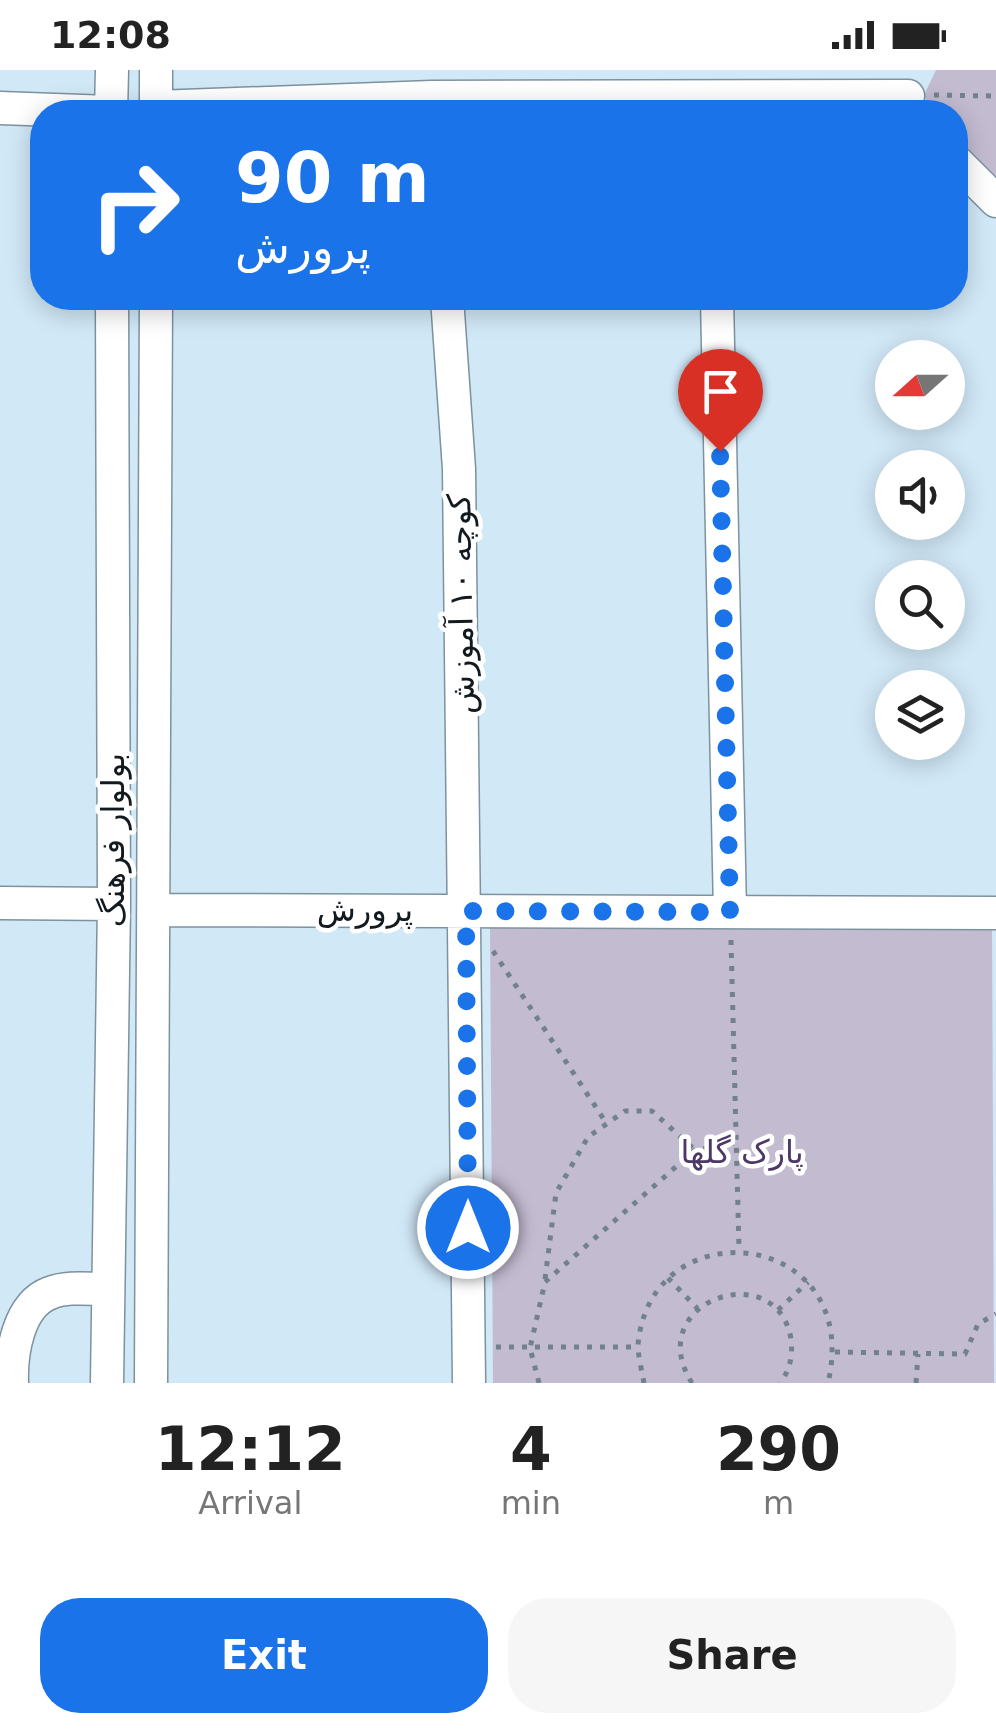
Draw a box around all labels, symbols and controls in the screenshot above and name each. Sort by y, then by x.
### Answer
text: 12:08 [50,13,171,57]
text: 90 m [235,137,430,219]
icon: right [70,140,200,270]
text: پرورش [235,221,371,274]
north arrow [875,340,965,430]
map controls [875,340,965,760]
pin [678,349,763,452]
icon: arrive [693,364,748,419]
button: sound [875,450,965,540]
street label: کوچه ۱۰ آموزش [439,493,482,715]
button: search [875,560,965,650]
button: layers [875,670,965,760]
street label: بولوار فرهنگ [94,753,132,927]
street label: پرورش [317,891,413,929]
park label: پارک گلها [680,1133,804,1171]
position arrow [416,1176,520,1280]
text: 12:12 [155,1414,346,1484]
text: 4 [510,1414,552,1484]
text: 290 [716,1414,841,1484]
text: Arrival [198,1484,302,1522]
text: min [501,1484,561,1522]
text: m [763,1484,794,1522]
button: Exit [40,1598,488,1713]
button: Share [508,1598,956,1713]

